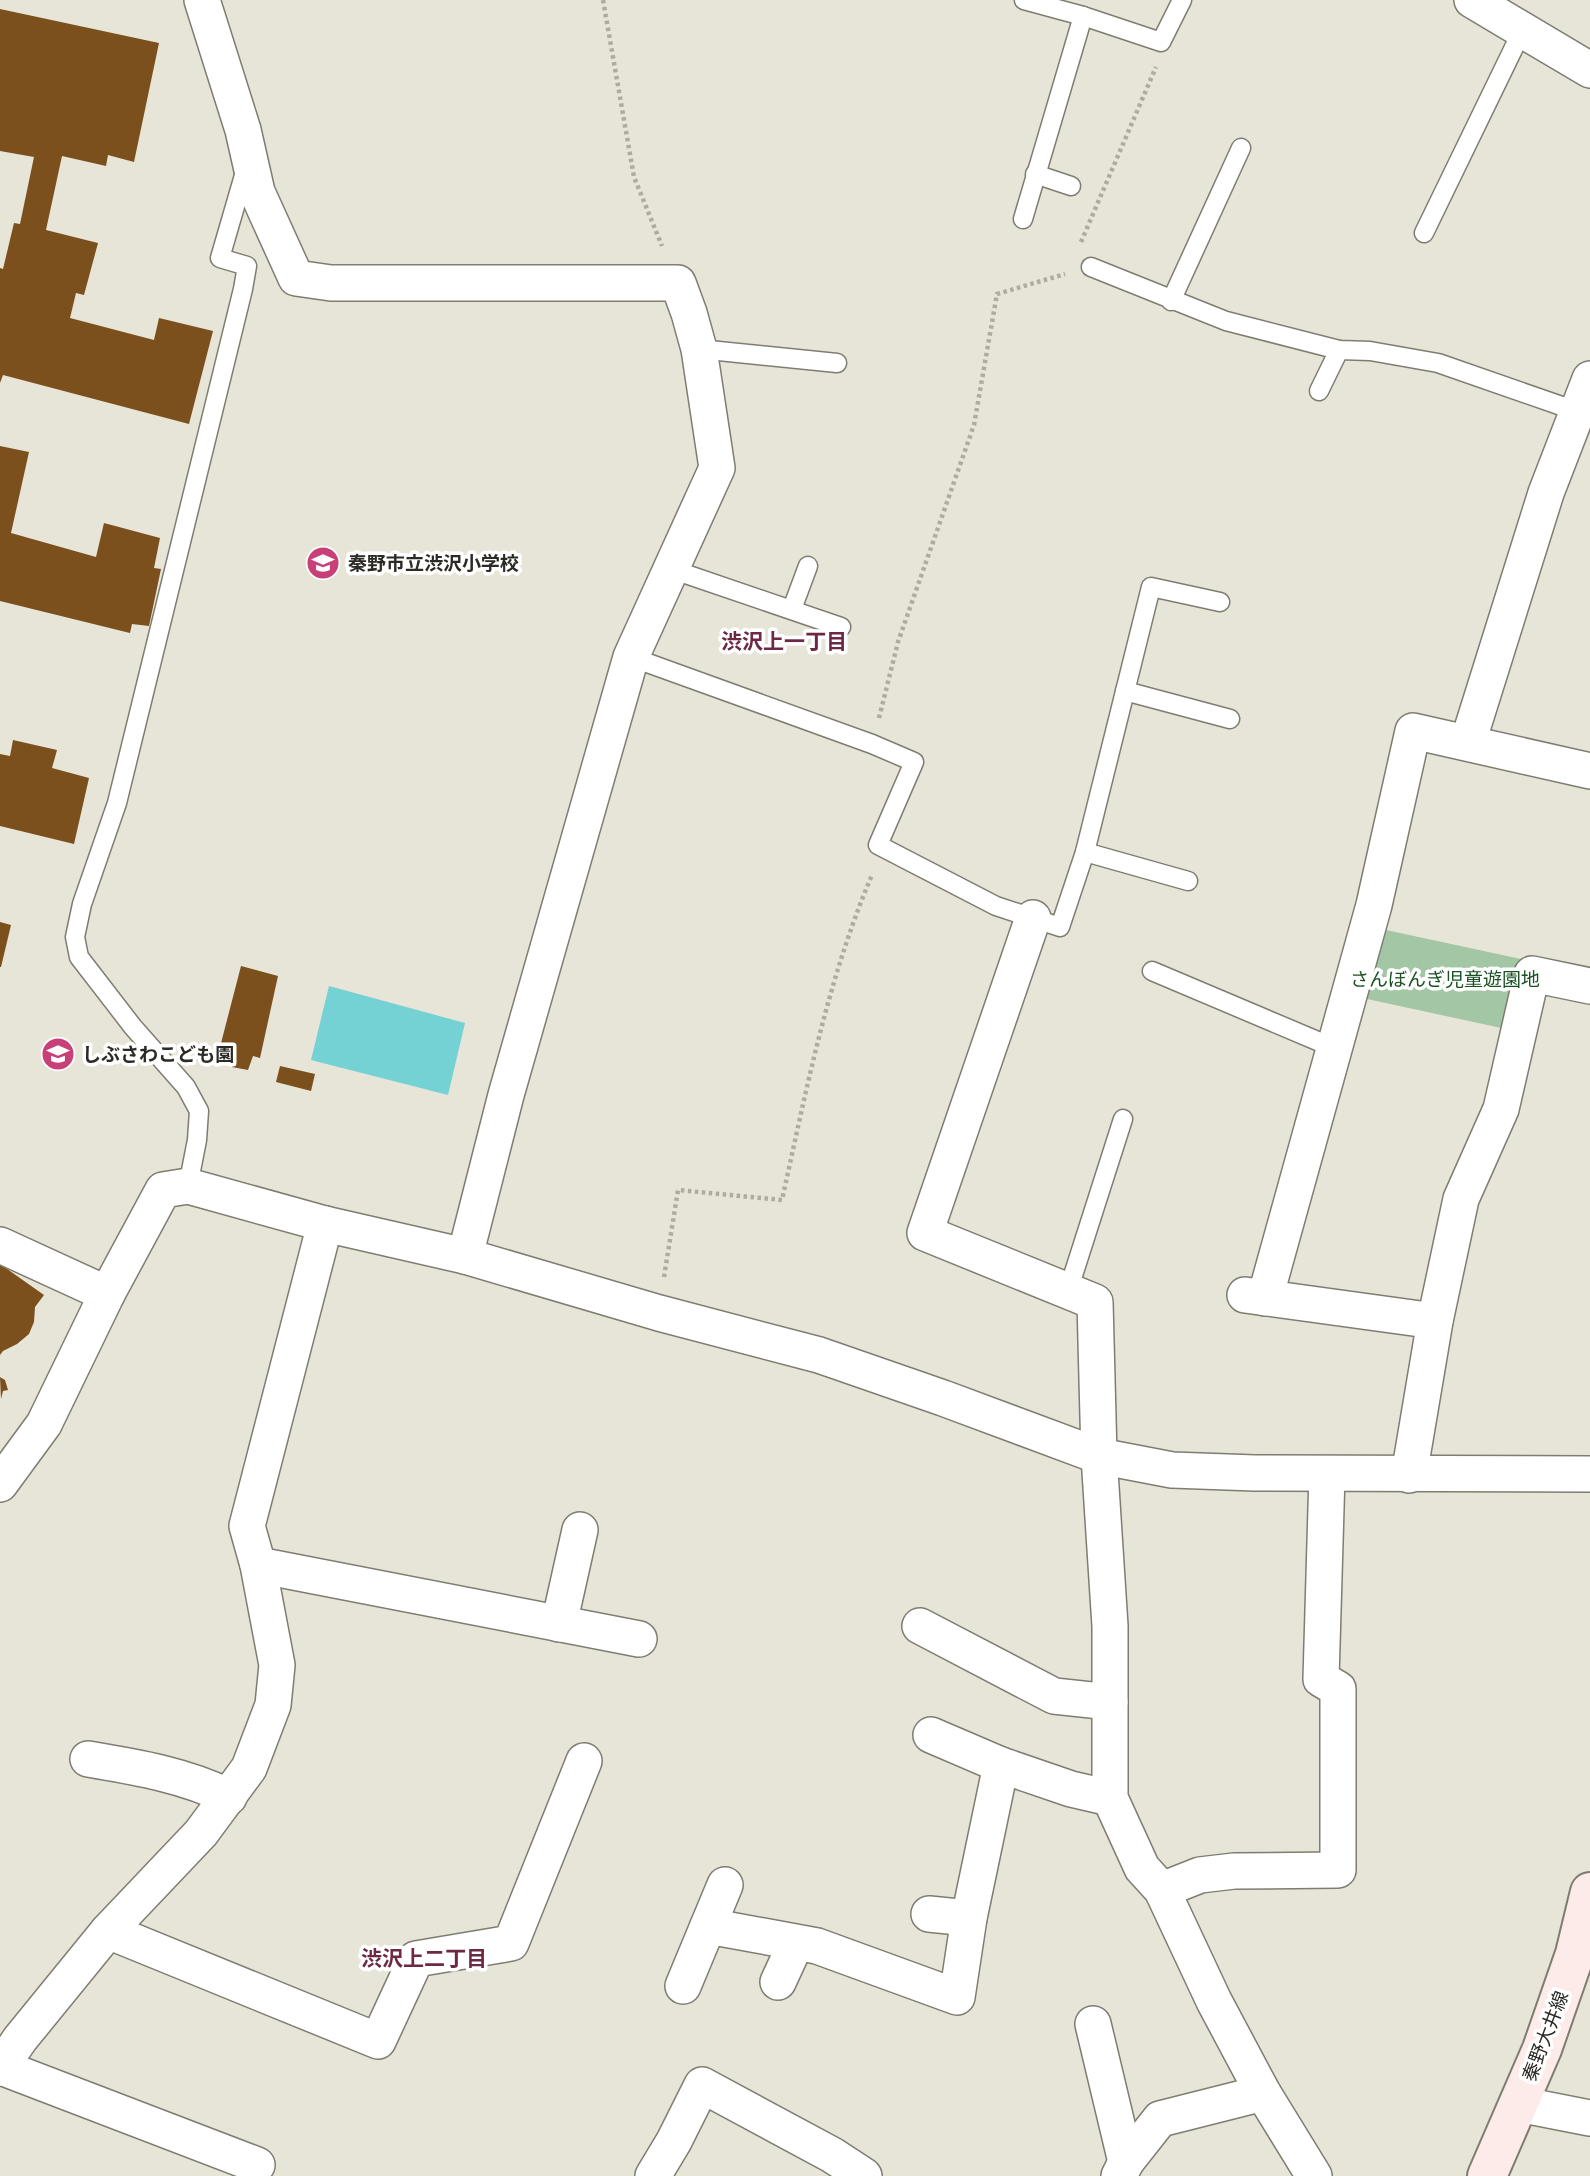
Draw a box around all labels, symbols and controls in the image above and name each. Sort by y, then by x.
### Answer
school or university icon: 秦野市立渋沢小学校 [304,544,342,582]
place label: 秦野市立渋沢小学校 [348,551,519,575]
district label: 渋沢上一丁目 [721,627,847,655]
park label: さんぼんぎ児童遊園地 [1350,967,1540,991]
school or university icon: しぶさわこども園 [39,1035,77,1073]
place label: しぶさわこども園 [82,1042,234,1066]
district label: 渋沢上二丁目 [361,1944,487,1972]
street label: 秦野大井線 [1517,1987,1573,2085]

